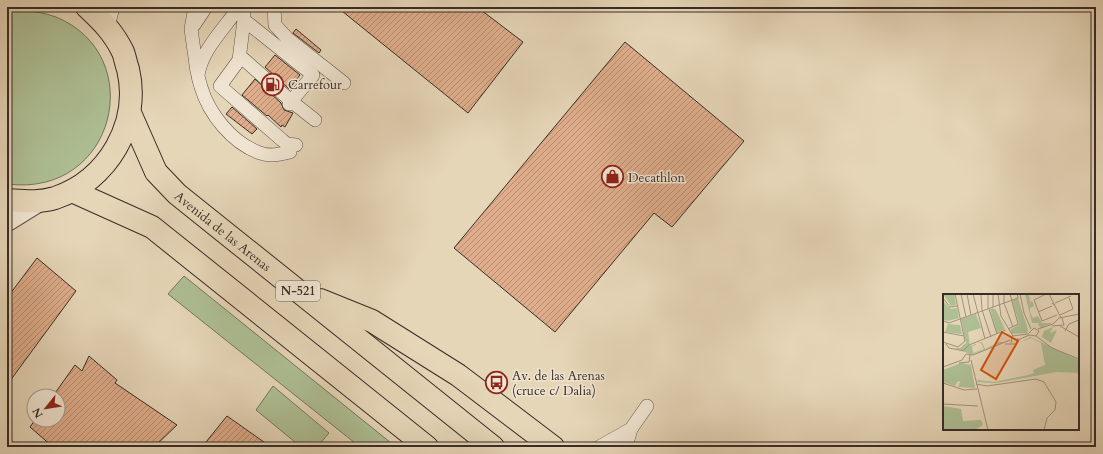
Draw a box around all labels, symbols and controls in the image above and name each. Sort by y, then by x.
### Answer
fuel station icon: Carrefour [259,71,285,97]
place label: Carrefour [288,76,342,94]
shop icon: Decathlon [600,164,626,190]
place label: Decathlon [628,169,686,187]
street label: Avenida de las Arenas [170,187,275,276]
road number: N-521 [276,281,320,301]
inset map [943,294,1079,430]
place label: Av. de las Arenas (cruce c/ Dalia) [512,367,605,400]
bus stop icon: Av. de las Arenas (cruce c/ Dalia) [483,369,509,395]
north arrow [26,388,66,428]
text: N [29,404,47,421]

